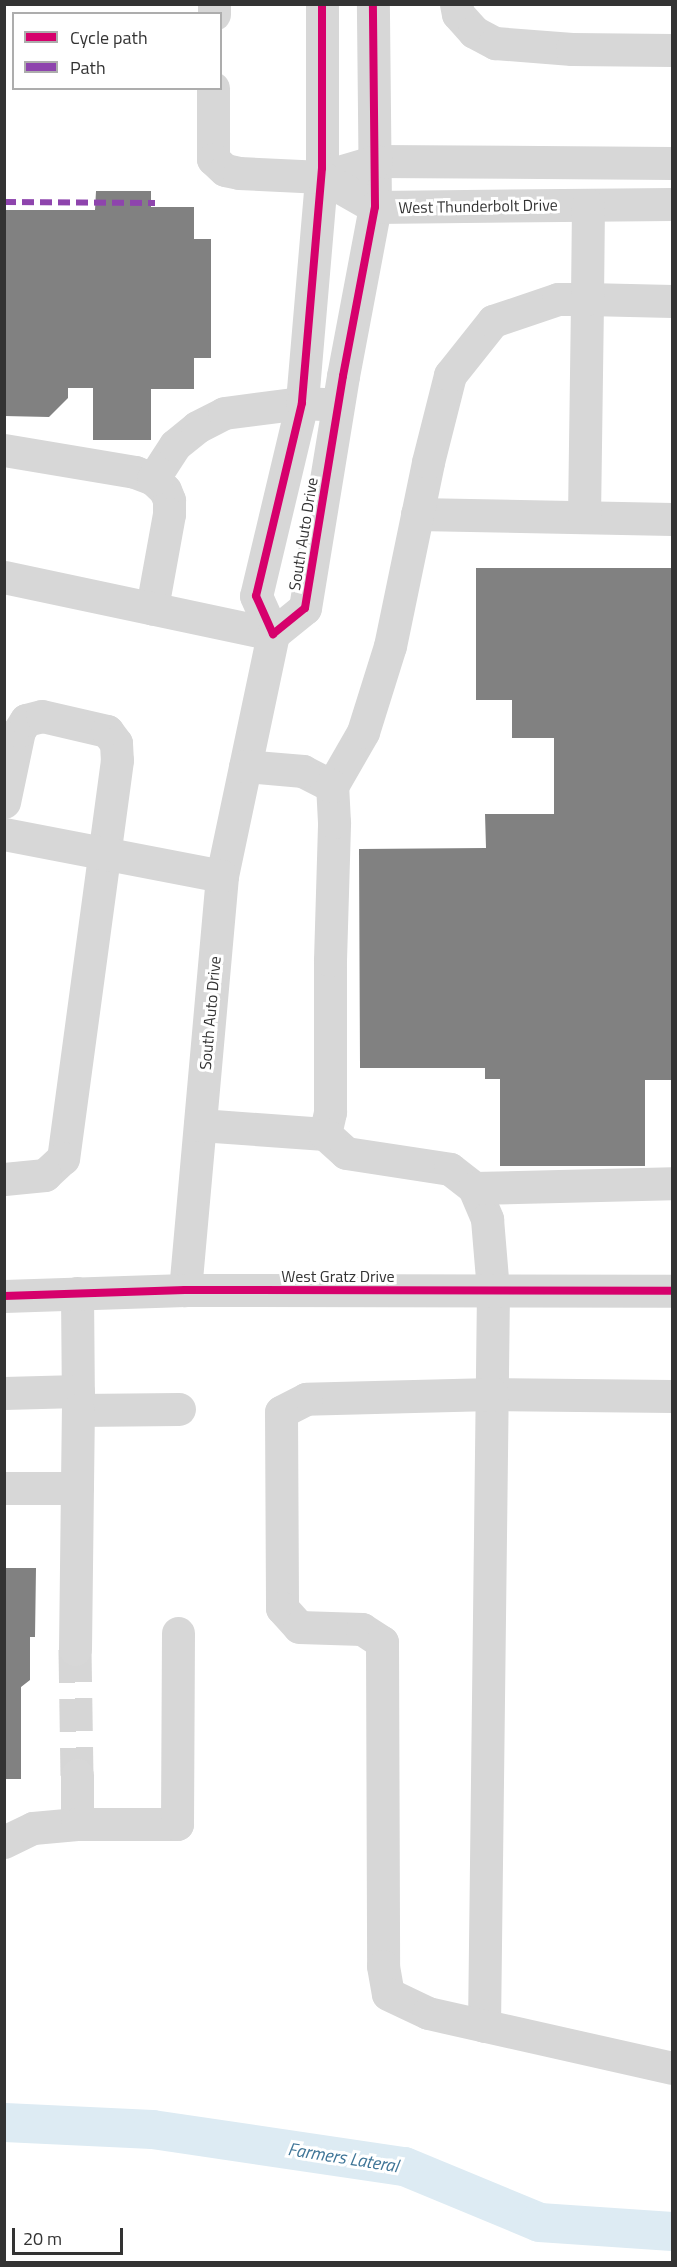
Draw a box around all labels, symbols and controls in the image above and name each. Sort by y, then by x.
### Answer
legend [12,12,222,90]
text: Cycle path [70,24,148,51]
text: Path [70,54,106,81]
street label: West Thunderbolt Drive [398,195,558,217]
street label: South Auto Drive [285,476,321,592]
street label: South Auto Drive [195,955,225,1071]
street label: West Gratz Drive [281,1266,395,1286]
water label: Farmers Lateral [286,2139,400,2177]
scale bar [15,2216,126,2254]
text: 20 m [23,2225,62,2252]

